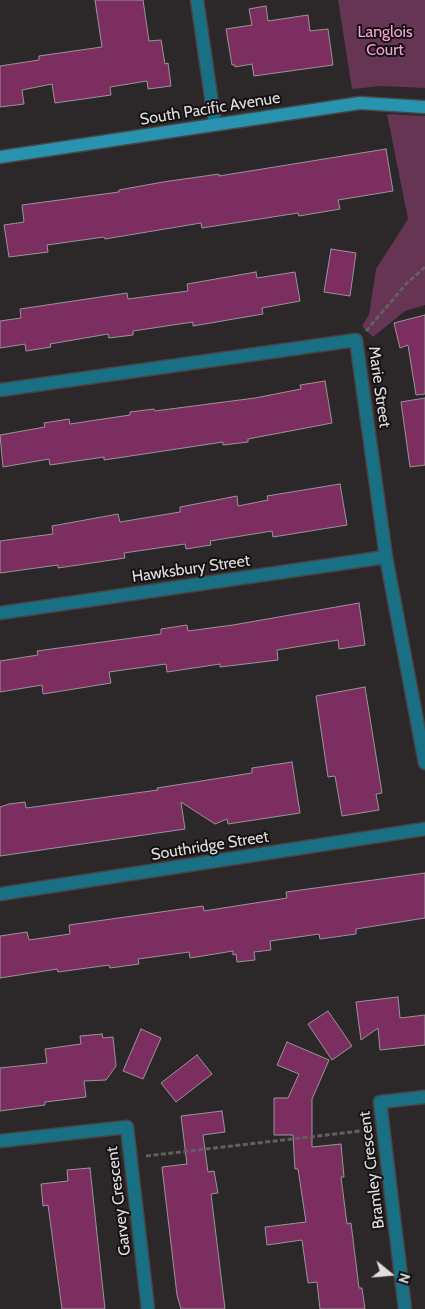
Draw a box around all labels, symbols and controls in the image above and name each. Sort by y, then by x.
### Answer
park label: Langlois Court [357,22,413,60]
street label: South Pacific Avenue [138,88,282,130]
street label: Marie Street [364,345,394,429]
street label: Hawksbury Street [131,551,251,587]
street label: Southridge Street [150,827,270,865]
street label: Bramley Crescent [355,1110,389,1230]
street label: Garvey Crescent [103,1145,135,1257]
north arrow [365,1249,415,1299]
text: N [394,1271,414,1286]

